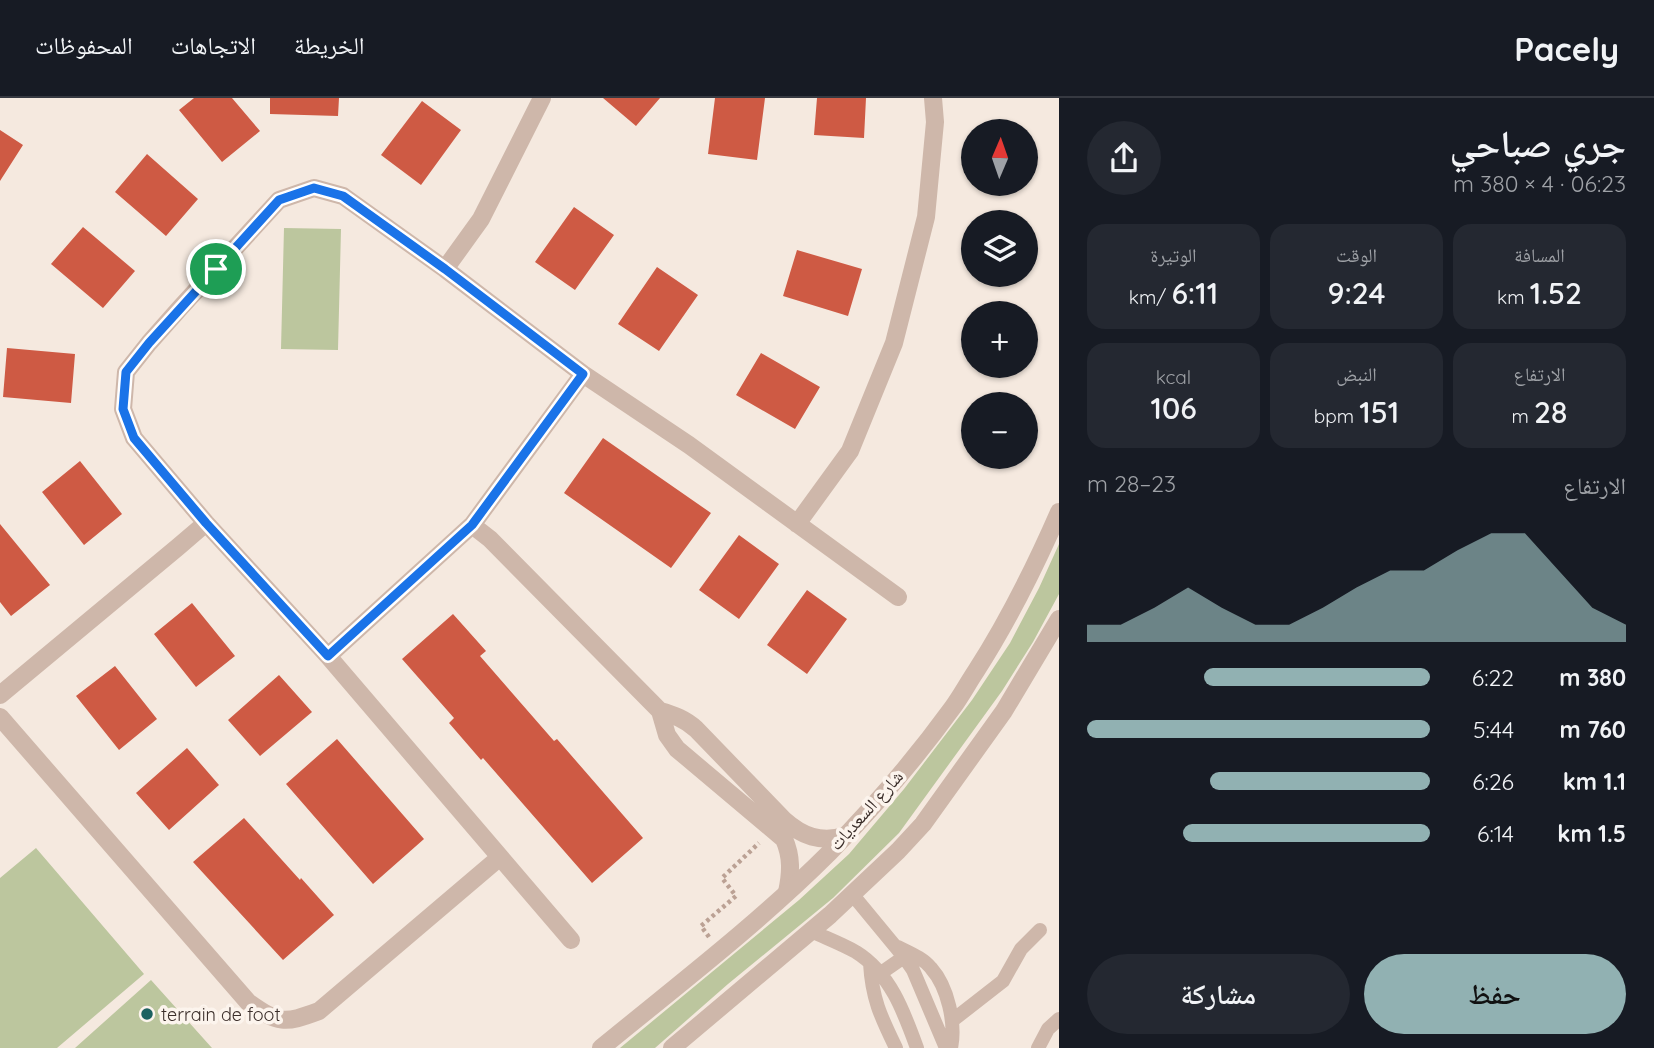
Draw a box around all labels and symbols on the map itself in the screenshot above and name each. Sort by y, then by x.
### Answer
north arrow [961,119,1038,196]
pin [186,239,246,299]
street label: شارع السعديات [824,765,908,855]
place label: terrain de foot [161,1003,281,1026]
marker: terrain de foot [139,1006,155,1022]

